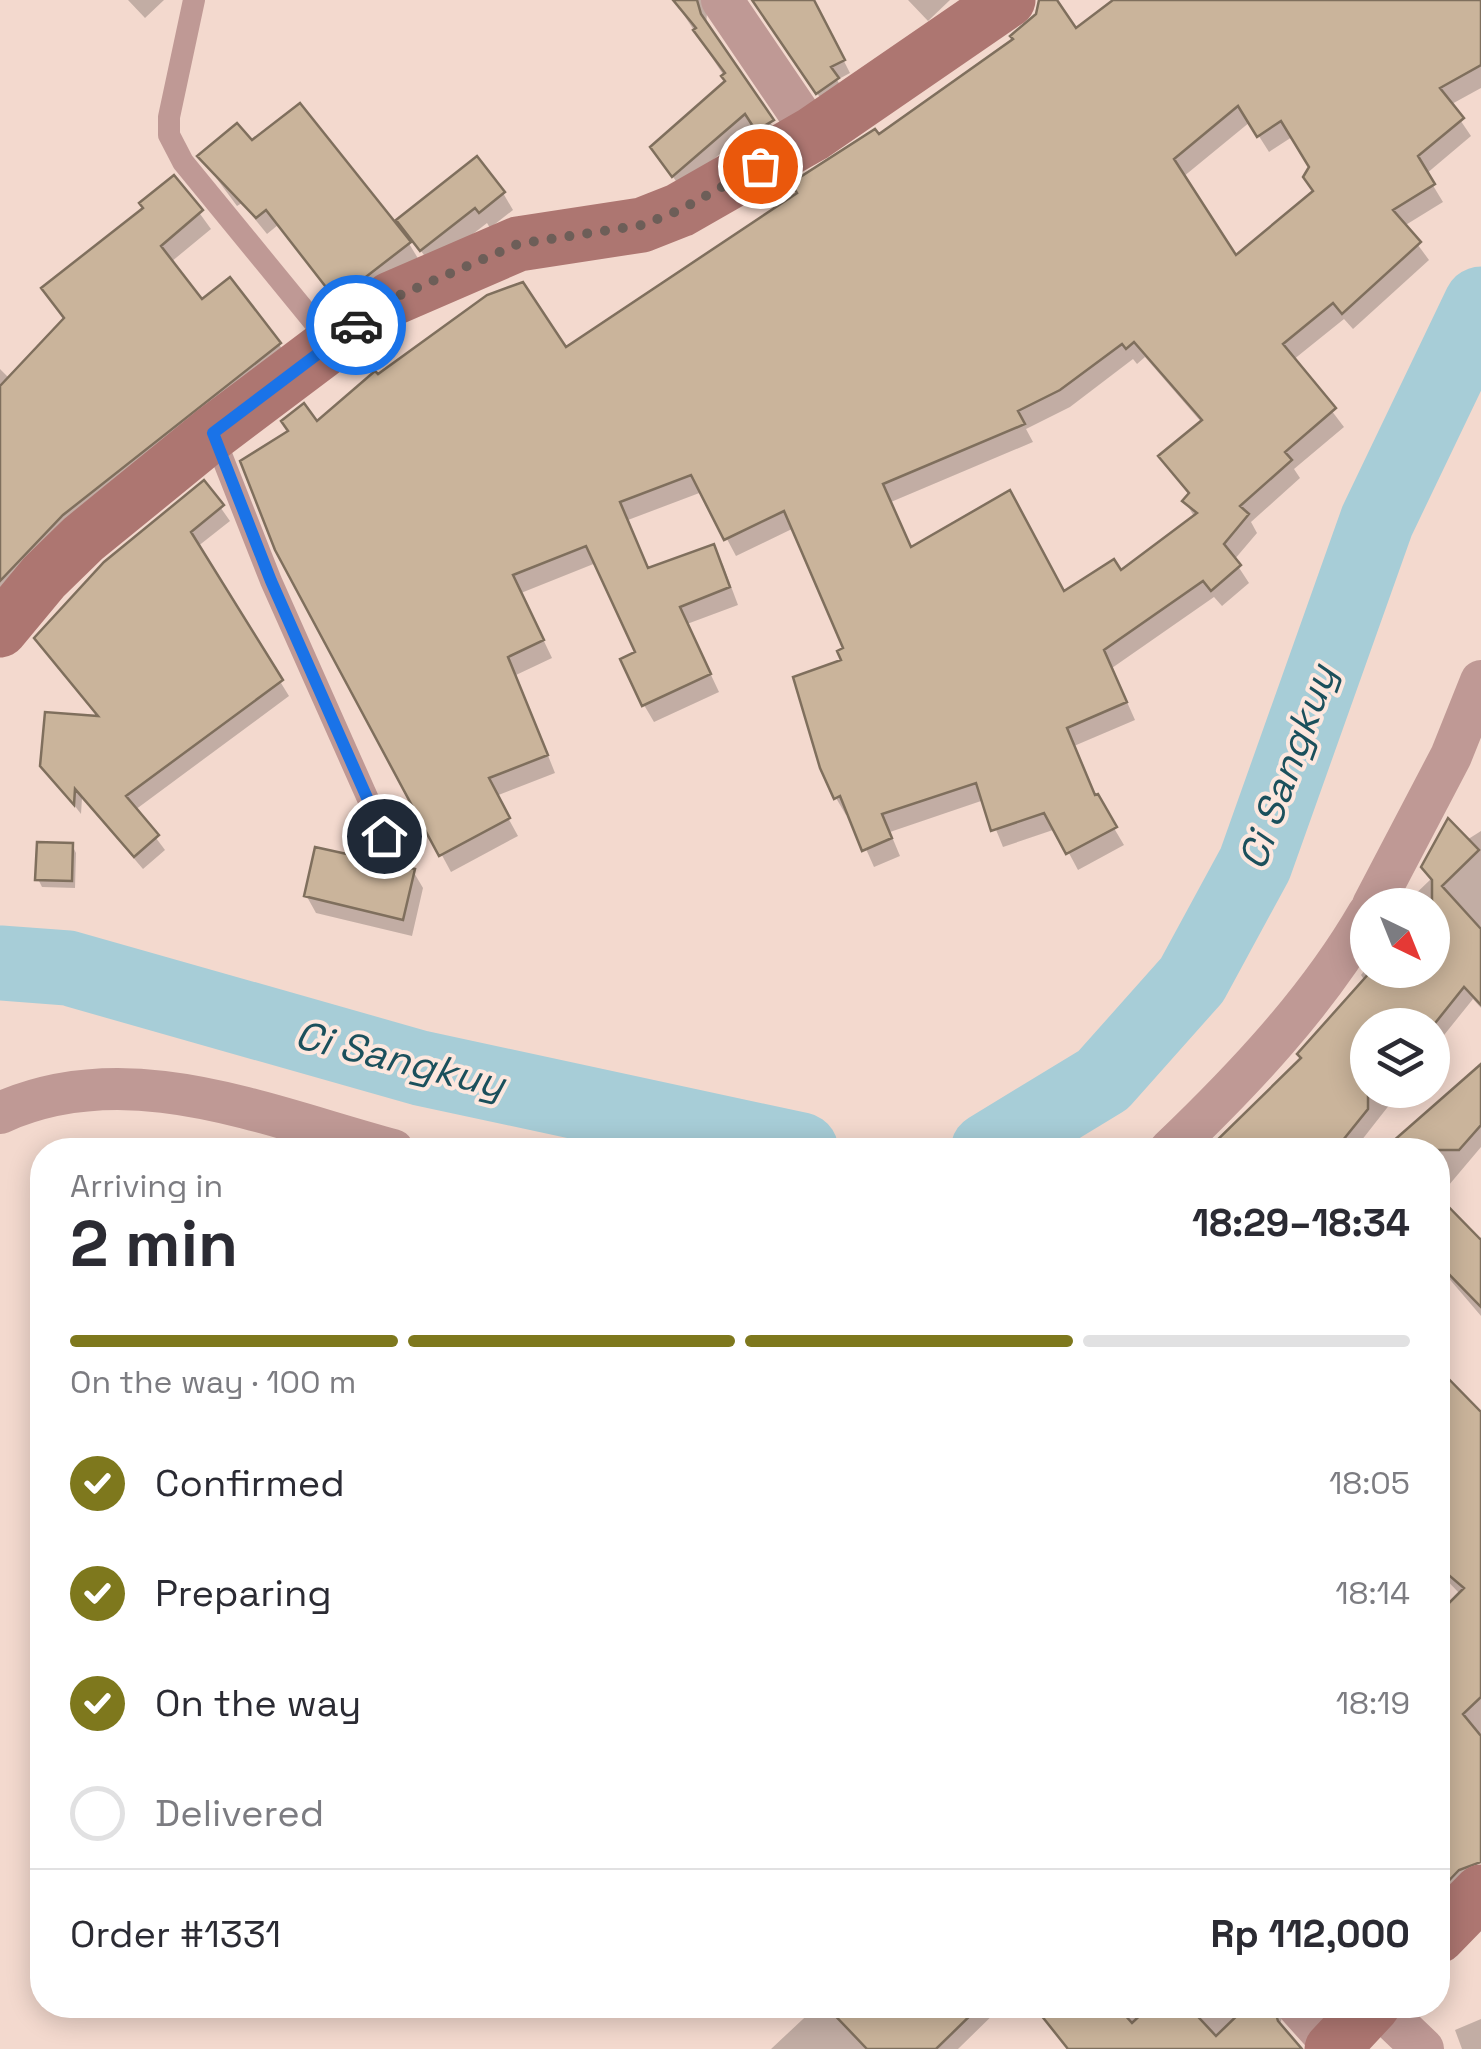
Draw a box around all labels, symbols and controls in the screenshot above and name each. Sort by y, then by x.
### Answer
pin [718,124,803,209]
icon: bag [733,139,788,194]
courier [306,275,406,375]
icon: car [329,298,384,353]
water label: Ci Sangkuy [1227,656,1349,876]
pin [342,794,427,879]
icon: home [357,809,412,864]
north arrow [1350,888,1450,988]
map controls [1350,888,1450,1108]
button: layers [1350,1008,1450,1108]
water label: Ci Sangkuy [290,1009,512,1111]
text: Arriving in [70,1166,223,1206]
text: 18:29–18:34 [1192,1199,1410,1247]
text: 2 min [70,1202,238,1285]
text: On the way · 100 m [70,1362,356,1402]
icon: check [70,1456,125,1511]
text: Confirmed [155,1459,345,1507]
text: 18:05 [1329,1463,1410,1503]
icon: check [70,1566,125,1621]
text: Preparing [155,1569,332,1617]
text: 18:14 [1335,1573,1410,1613]
icon: check [70,1676,125,1731]
text: On the way [155,1679,361,1727]
text: 18:19 [1336,1683,1410,1723]
text: Delivered [155,1789,324,1837]
text: Order #1331 [70,1910,281,1958]
text: Rp 112,000 [1211,1910,1410,1958]

